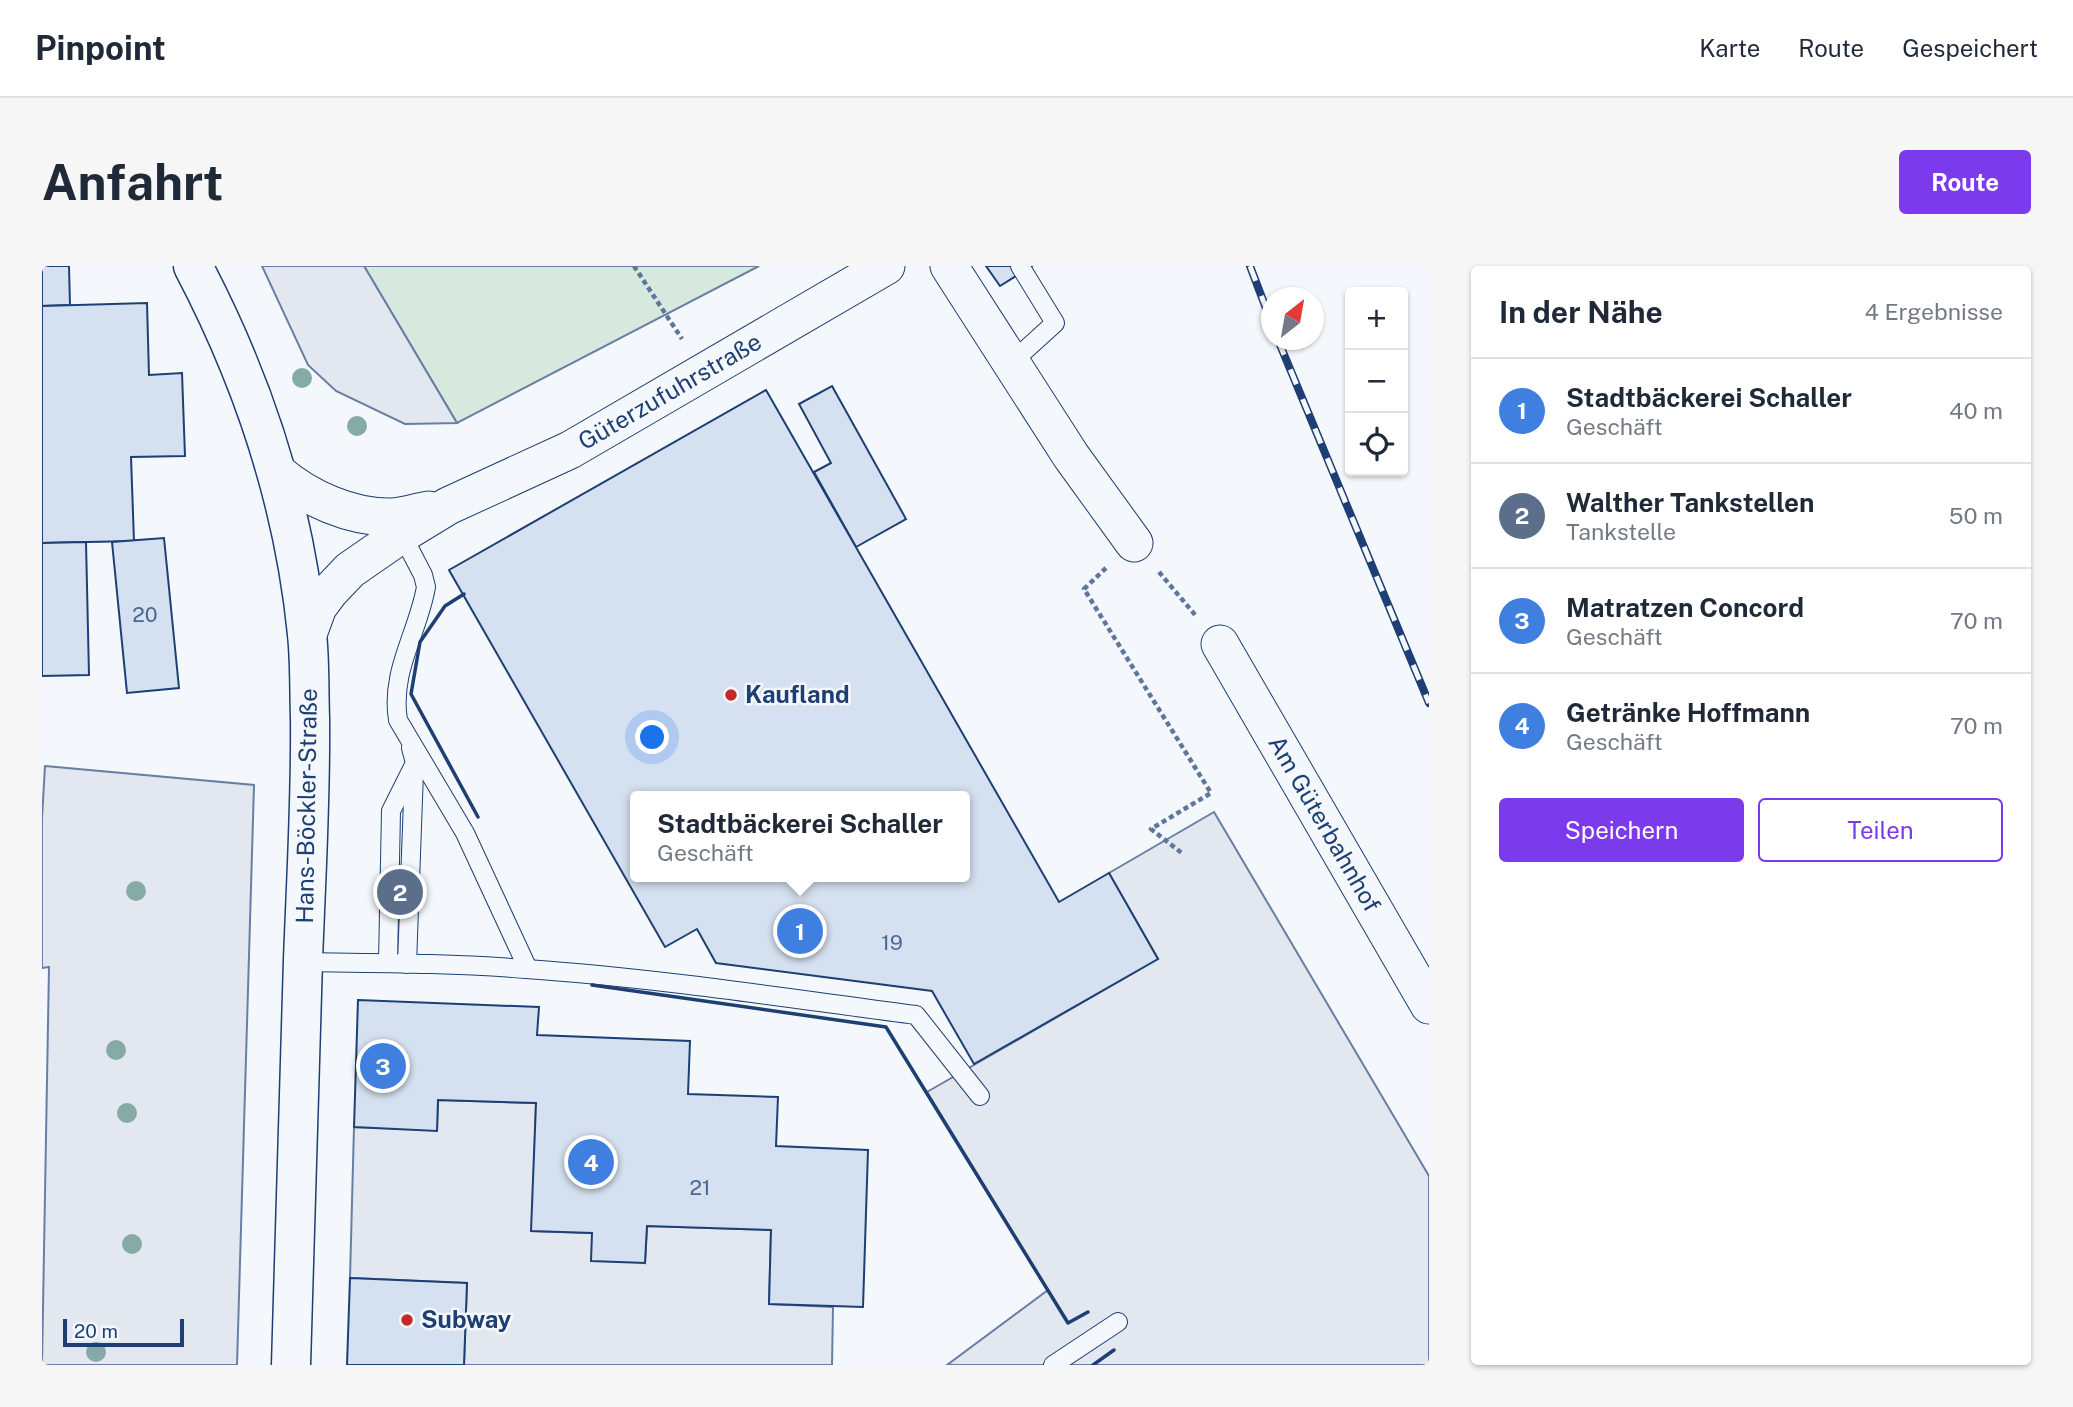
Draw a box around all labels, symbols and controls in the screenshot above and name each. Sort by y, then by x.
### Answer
text: Pinpoint [35,29,166,67]
text: Karte [1699,34,1760,62]
text: Route [1798,34,1864,62]
text: Gespeichert [1902,34,2038,62]
button: Route [1899,150,2031,214]
text: Anfahrt [42,153,223,211]
north arrow [1261,287,1324,350]
map controls [1345,287,1408,476]
button: + [1345,287,1408,350]
text: In der Nähe [1499,294,1663,330]
text: 4 Ergebnisse [1864,298,2003,325]
street label: Güterzufuhrstraße [573,327,766,455]
button: − [1345,350,1408,413]
text: Stadtbäckerei Schaller [1566,382,1852,413]
text: 1 [1517,397,1527,424]
text: 40 m [1949,397,2003,424]
button: locate [1345,413,1408,476]
text: Geschäft [1566,413,1663,440]
text: Walther Tankstellen [1566,487,1814,518]
text: 2 [1515,502,1529,529]
text: 50 m [1949,502,2003,529]
text: Tankstelle [1566,518,1676,545]
text: Matratzen Concord [1566,592,1804,623]
house number: 20 [132,602,158,627]
text: 3 [1514,607,1530,634]
text: 70 m [1950,607,2003,634]
text: Geschäft [1566,623,1663,650]
place label: Kaufland [745,680,850,708]
marker: Kaufland [723,687,739,703]
street label: Hans-Böckler-Straße [290,688,322,924]
text: Getränke Hoffmann [1566,697,1810,728]
text: 4 [1514,712,1530,739]
text: 70 m [1950,712,2003,739]
your location [635,720,669,754]
text: Geschäft [1566,728,1663,755]
street label: Am Güterbahnhof [1263,730,1387,917]
popup [630,791,970,882]
button: Speichern [1499,798,1744,862]
button: Teilen [1758,798,2003,862]
text: Stadtbäckerei Schaller [657,808,943,839]
text: Geschäft [657,839,754,866]
pin: 2 [377,866,423,918]
pin: 1 [777,905,823,957]
house number: 19 [881,930,903,955]
pin: 3 [360,1040,406,1092]
pin: 4 [568,1136,614,1188]
house number: 21 [689,1175,711,1200]
place label: Subway [421,1305,512,1333]
marker: Subway [399,1312,415,1328]
scale bar [63,1316,184,1348]
text: 20 m [74,1320,118,1342]

